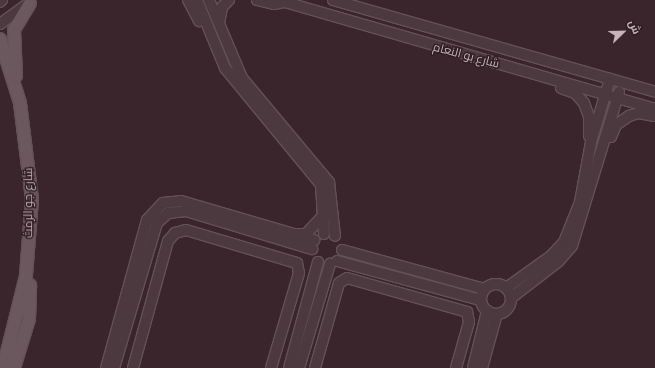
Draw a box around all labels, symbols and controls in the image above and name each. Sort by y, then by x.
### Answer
north arrow [603,12,643,52]
text: ش [626,18,643,36]
street label: شارع بو النعام [431,40,501,72]
street label: شارع جو الرمث [22,168,36,238]

